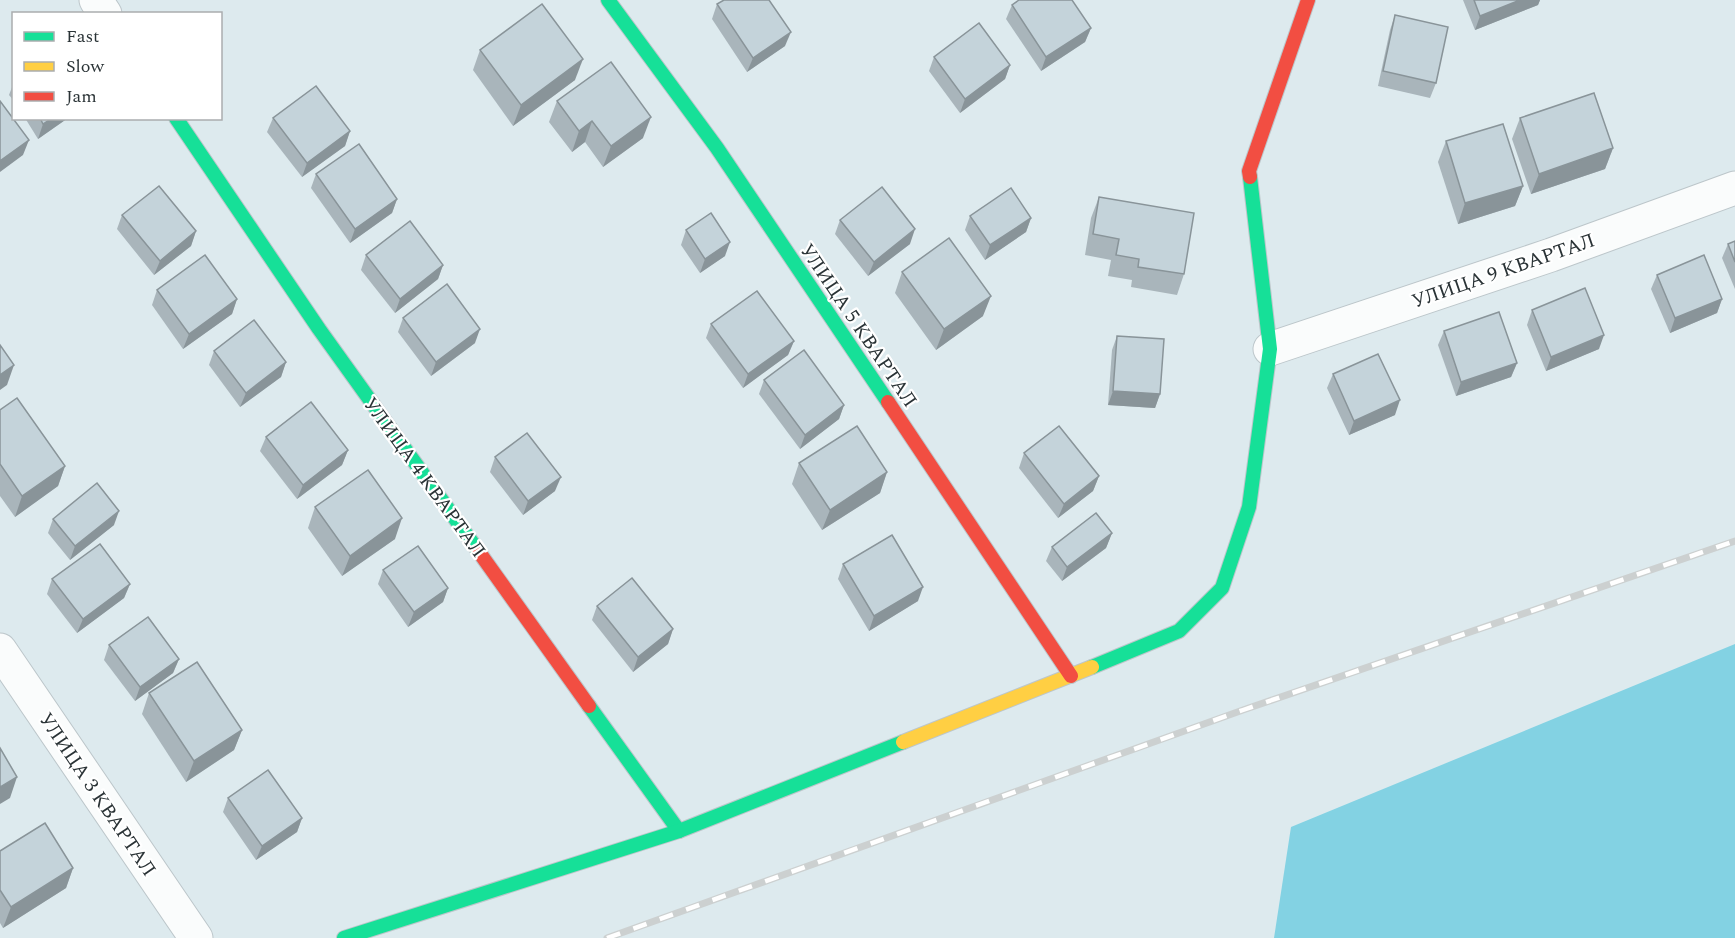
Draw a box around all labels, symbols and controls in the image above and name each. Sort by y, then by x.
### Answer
legend [12,12,222,120]
text: Fast [66,23,99,50]
text: Slow [66,53,105,80]
text: Jam [66,83,97,110]
street label: УЛИЦА 9 КВАРТАЛ [1408,225,1599,316]
street label: УЛИЦА 5 КВАРТАЛ [792,237,924,414]
street label: УЛИЦА 4 КВАРТАЛ [356,391,493,564]
street label: УЛИЦА 3 КВАРТАЛ [31,706,163,883]

